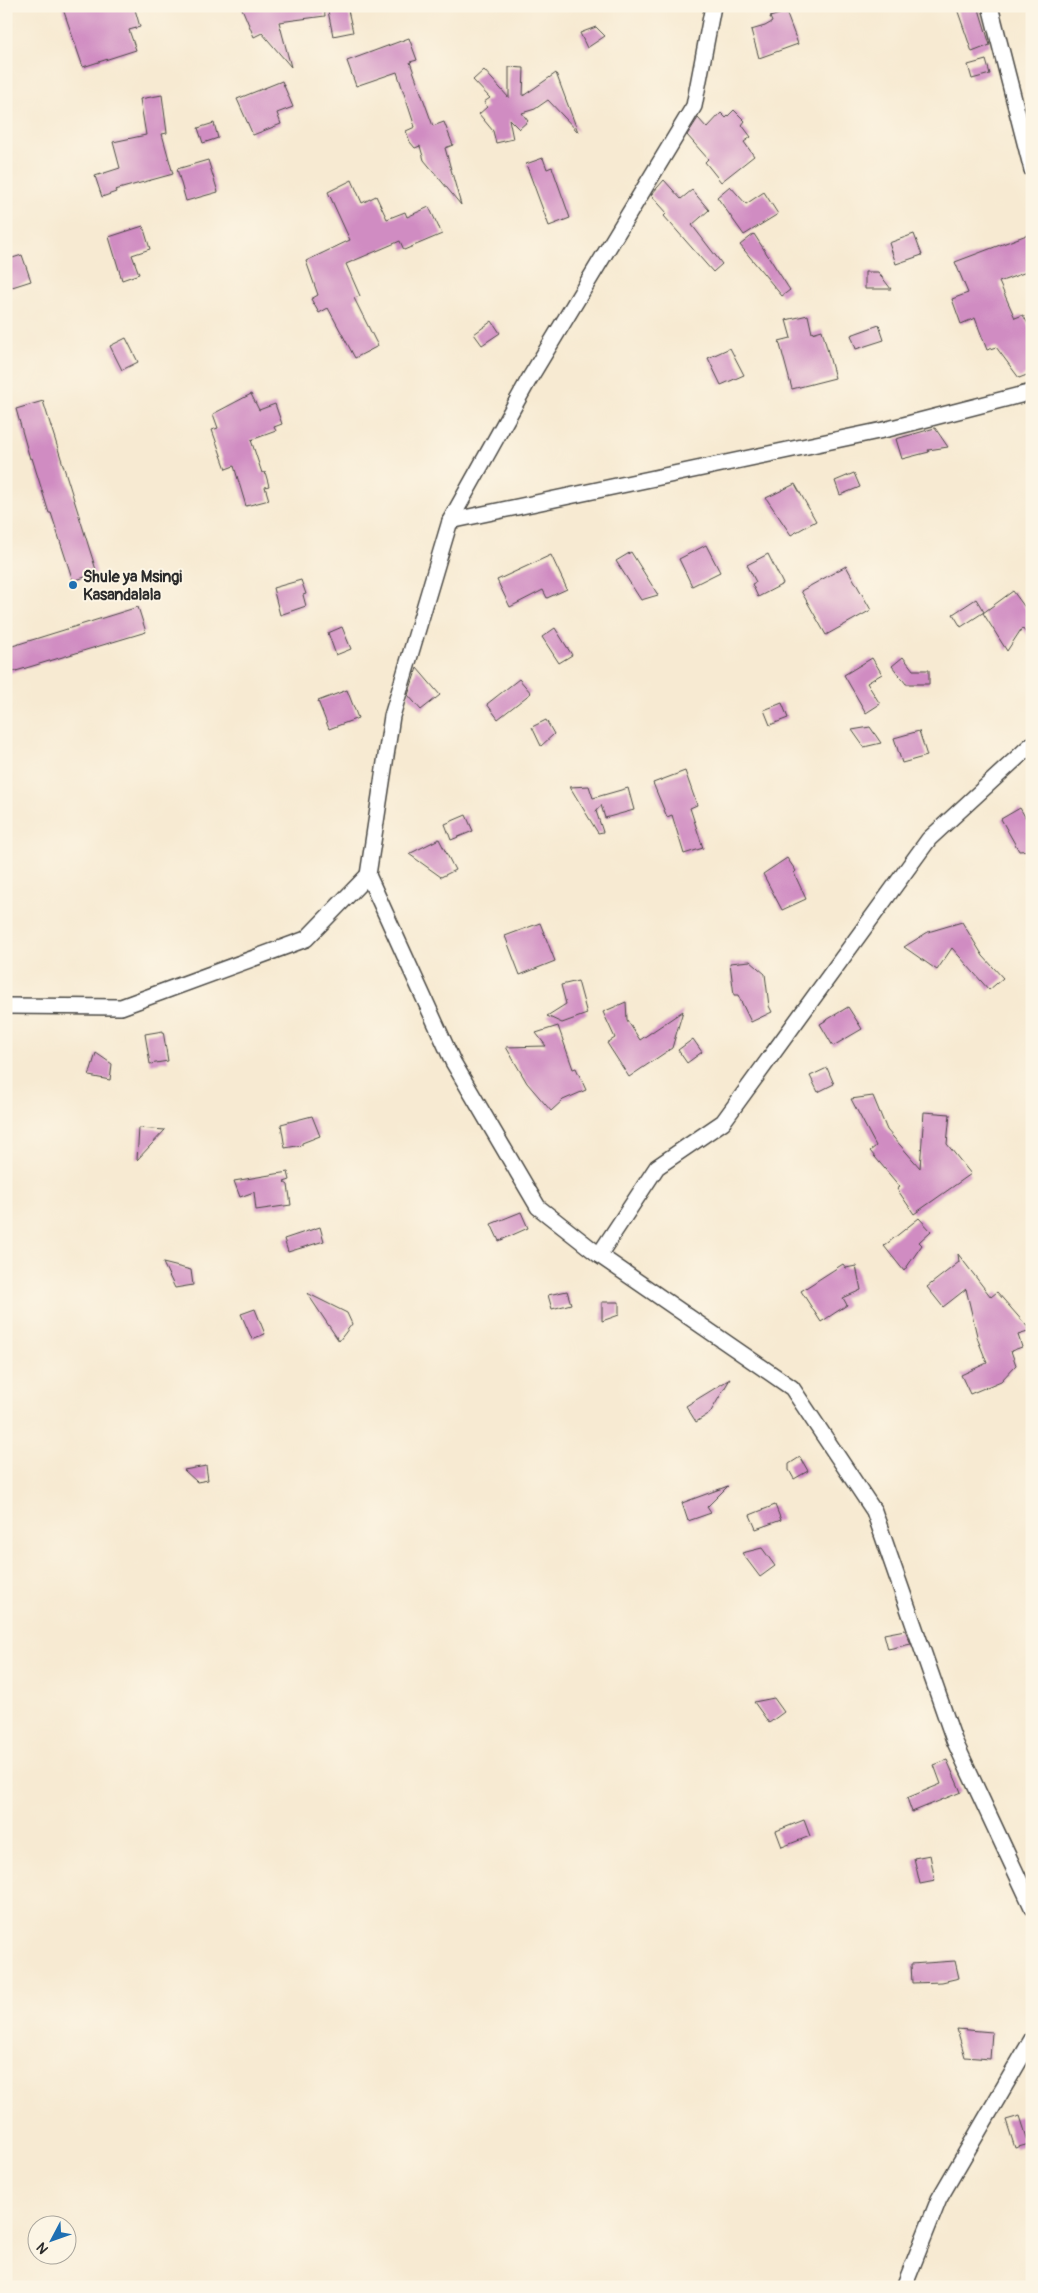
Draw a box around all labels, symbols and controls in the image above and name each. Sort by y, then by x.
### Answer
place label: Shule ya Msingi Kasandalala [83,567,182,605]
marker: Shule ya Msingi Kasandalala [67,579,79,591]
north arrow [28,2216,78,2266]
text: N [33,2239,52,2257]

